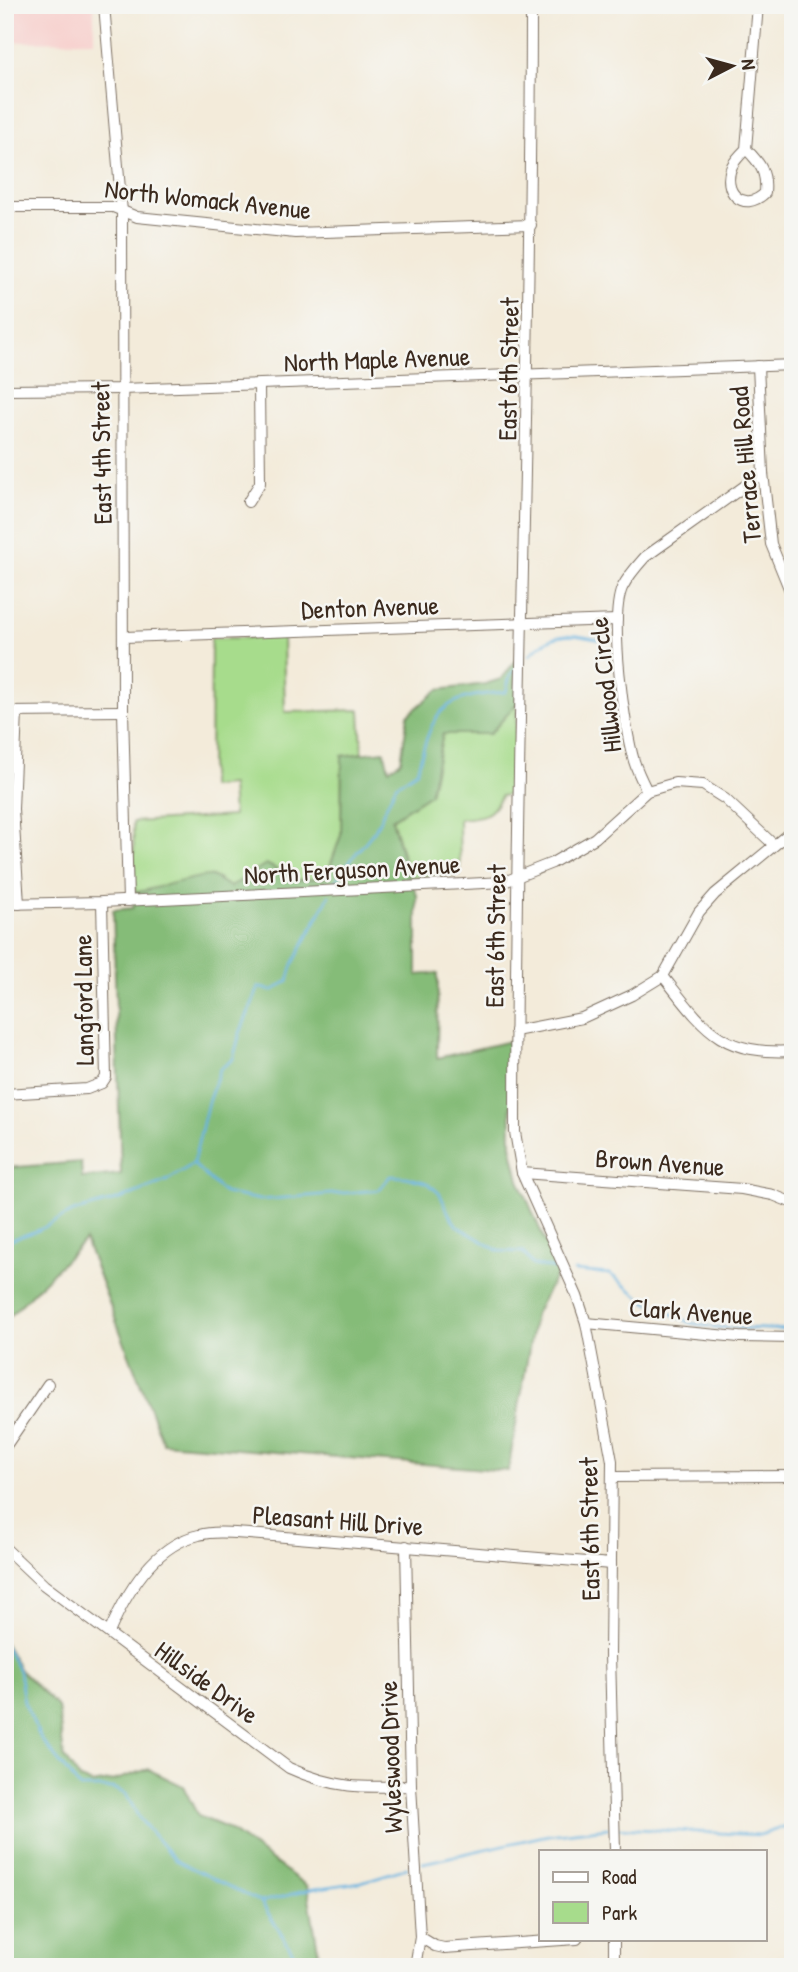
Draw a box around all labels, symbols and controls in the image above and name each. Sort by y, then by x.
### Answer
north arrow [696,32,766,102]
text: N [735,58,762,71]
street label: North Womack Avenue [103,171,313,227]
street label: East 6th Street [489,296,527,441]
street label: North Maple Avenue [283,338,471,380]
street label: East 4th Street [82,380,120,525]
street label: Terrace Hill Road [721,385,769,545]
street label: Denton Avenue [301,587,439,627]
street label: Hillwood Circle [581,616,629,754]
street label: North Ferguson Avenue [243,846,461,892]
street label: East 6th Street [476,863,514,1008]
street label: Langford Lane [64,934,102,1066]
street label: Brown Avenue [594,1140,726,1184]
street label: Clark Avenue [628,1289,754,1333]
street label: East 6th Street [570,1456,608,1601]
street label: Pleasant Hill Drive [252,1497,424,1543]
street label: Hillside Drive [148,1632,266,1732]
street label: Wyleswood Drive [370,1680,410,1834]
legend [539,1850,766,1940]
text: Road [602,1862,636,1891]
text: Park [602,1898,637,1927]

